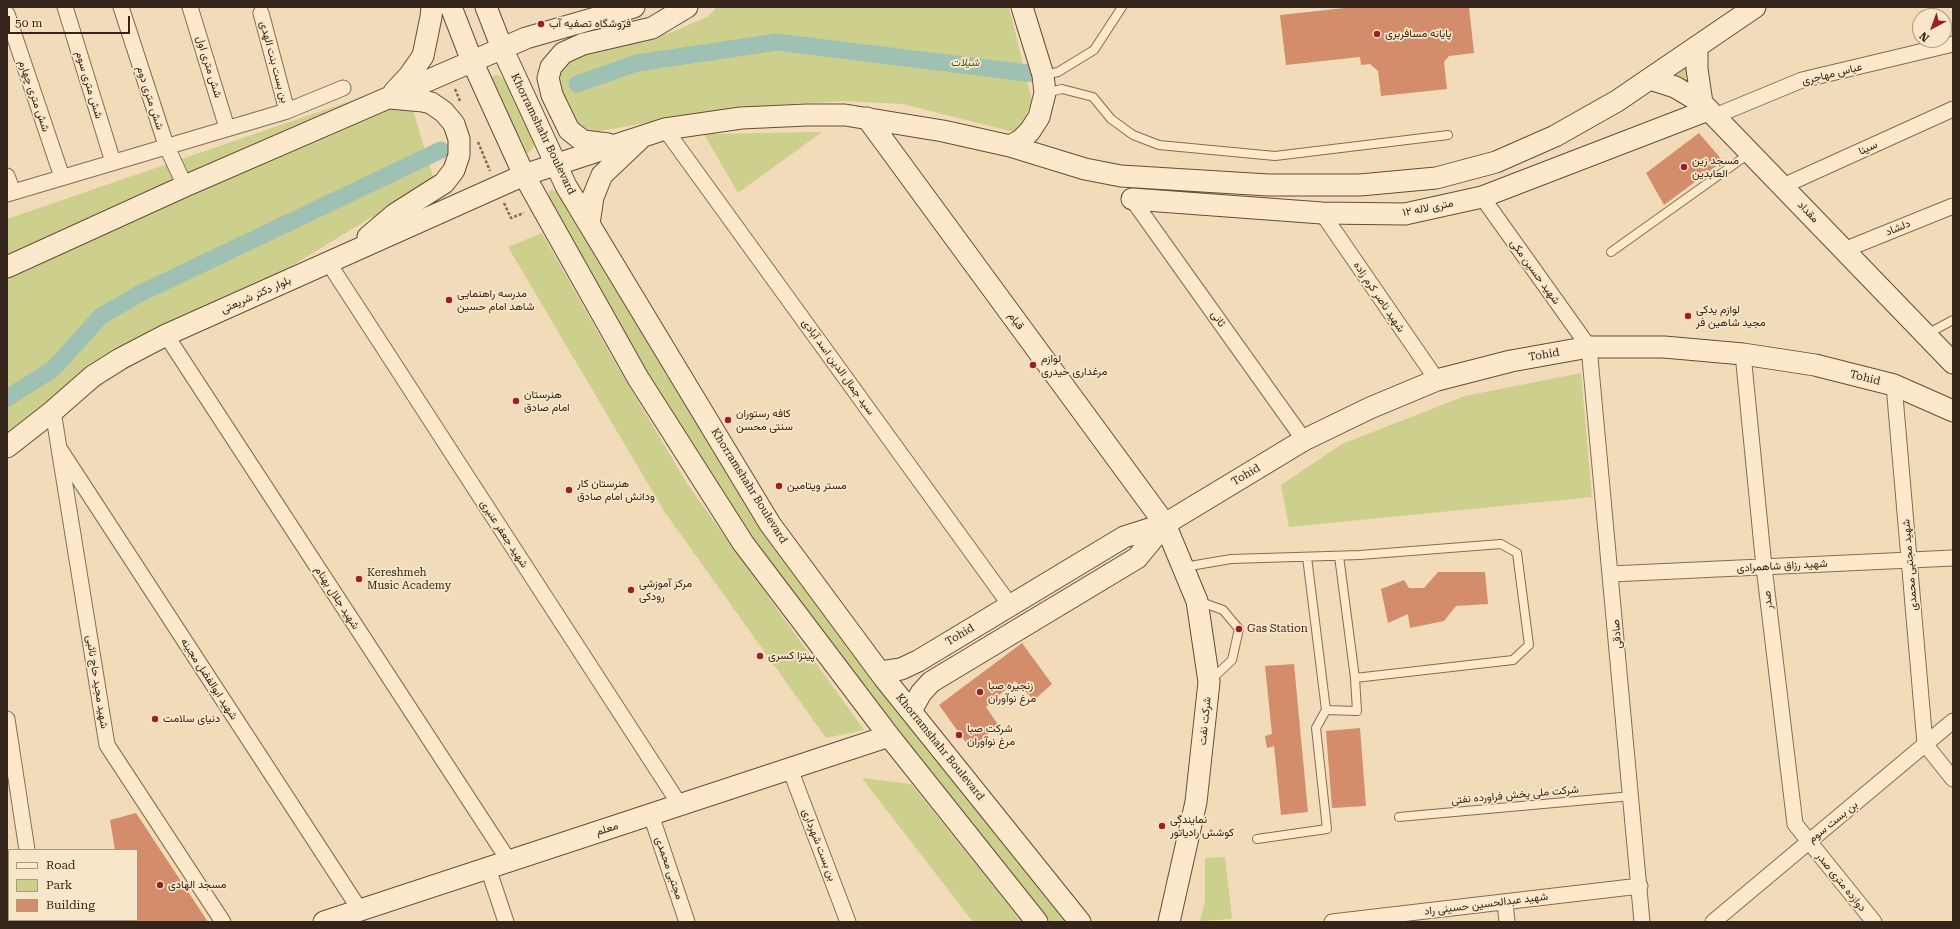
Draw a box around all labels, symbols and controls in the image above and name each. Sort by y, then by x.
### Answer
scale bar [10,8,132,34]
north arrow [1912,8,1952,48]
text: 50 m [15,16,42,30]
place label: فروشگاه تصفیه آب [549,17,631,31]
marker: فروشگاه تصفیه آب [536,19,546,29]
street label: بن بست بنت الهدی [257,20,291,104]
place label: پایانه مسافربری [1385,27,1452,41]
marker: پایانه مسافربری [1372,29,1382,39]
text: N [1917,29,1932,44]
street label: شش متری اول [193,34,225,100]
street label: شش متری سوم [72,50,106,120]
park label: شیلات [951,56,979,70]
street label: شش متری چهارم [16,58,52,134]
street label: عباس مهاجری [1800,60,1864,88]
street label: شش متری دوم [133,64,167,132]
street label: Khorramshahr Boulevard [508,71,578,197]
street label: سینا [1856,138,1880,158]
place label: مسجد زین العابدین [1692,154,1739,180]
marker: مسجد زین العابدین [1679,162,1689,172]
street label: ۱۲ متری لاله [1401,197,1455,219]
street label: مقداد [1795,198,1821,226]
street label: دلشاد [1884,217,1912,239]
street label: شهید حسین مکی [1507,237,1563,307]
street label: شهید ناصر کرم زاده [1350,259,1408,335]
street label: بلوار دکتر شریعتی [219,274,293,316]
place label: مدرسه راهنمایی شاهد امام حسین [457,287,534,313]
marker: مدرسه راهنمایی شاهد امام حسین [444,295,454,305]
place label: لوازم یدکی مجید شاهین فر [1696,303,1766,329]
street label: ثانی [1208,308,1228,330]
street label: قیام [1005,310,1027,332]
marker: لوازم یدکی مجید شاهین فر [1683,311,1693,321]
street label: سید جمال الدین اسد آبادی [799,316,877,418]
street label: Tohid [1528,346,1560,364]
place label: لوازم مرغداری حیدری [1041,352,1107,378]
marker: لوازم مرغداری حیدری [1028,360,1038,370]
street label: Tohid [1848,368,1882,388]
place label: هنرستان امام صادق [524,388,570,414]
marker: هنرستان امام صادق [511,396,521,406]
place label: کافه رستوران سنتی محسن [736,407,793,433]
marker: کافه رستوران سنتی محسن [723,415,733,425]
street label: Khorramshahr Boulevard [708,426,790,546]
street label: Tohid [1229,461,1263,489]
place label: هنرستان کار ودانش امام صادق [577,477,655,503]
place label: مستر ویتامین [787,479,847,493]
marker: مستر ویتامین [774,481,784,491]
marker: هنرستان کار ودانش امام صادق [564,485,574,495]
street label: شهید جعفر عنبری [477,498,531,570]
street label: شهید مجتبی محمدی [1899,519,1921,611]
street label: شهید رزاق شاهمرادی [1736,557,1828,575]
street label: شهید جلال بهنام [312,564,362,632]
place label: Kereshmeh Music Academy [367,566,451,592]
marker: Kereshmeh Music Academy [354,574,364,584]
place label: مرکز آموزشی رودکی [639,577,692,603]
marker: مرکز آموزشی رودکی [626,585,636,595]
street label: صدر [1760,590,1776,610]
street label: صادقی [1609,619,1625,649]
street label: Tohid [943,621,977,649]
place label: Gas Station [1247,622,1308,636]
marker: Gas Station [1234,624,1244,634]
street label: شهید مجید حاج نائبی [83,634,111,730]
street label: شهید ابوالفضل مجینه [178,636,240,722]
place label: پیتزا کسری [768,649,815,663]
marker: پیتزا کسری [755,651,765,661]
place label: زنجیره صبا مرغ نوآوران [988,679,1036,705]
marker: زنجیره صبا مرغ نوآوران [975,687,985,697]
street label: Khorramshahr Boulevard [893,691,987,803]
street label: شرکت نفت [1196,696,1214,746]
place label: دنیای سلامت [163,712,220,726]
marker: دنیای سلامت [150,714,160,724]
place label: شرکت صبا مرغ نوآوران [967,722,1015,748]
marker: شرکت صبا مرغ نوآوران [954,730,964,740]
street label: شرکت ملی پخش فراورده نفتی [1451,783,1579,807]
street label: بن بست سوم [1806,798,1860,846]
street label: بن بست شهرداری [799,807,839,883]
place label: نمایندگی کوشش رادیاتور [1170,813,1234,839]
street label: معلم [594,819,620,839]
marker: نمایندگی کوشش رادیاتور [1157,821,1167,831]
street label: مجتبی محمدی [652,835,686,901]
legend [8,849,138,921]
street label: دوازده متری صدر [1813,850,1869,914]
text: Road [46,858,75,872]
text: Park [46,878,72,892]
place label: مسجد الهادی [168,878,226,892]
marker: مسجد الهادی [155,880,165,890]
street label: شهید عبدالحسین حسینی راد [1423,890,1549,918]
text: Building [46,898,95,912]

